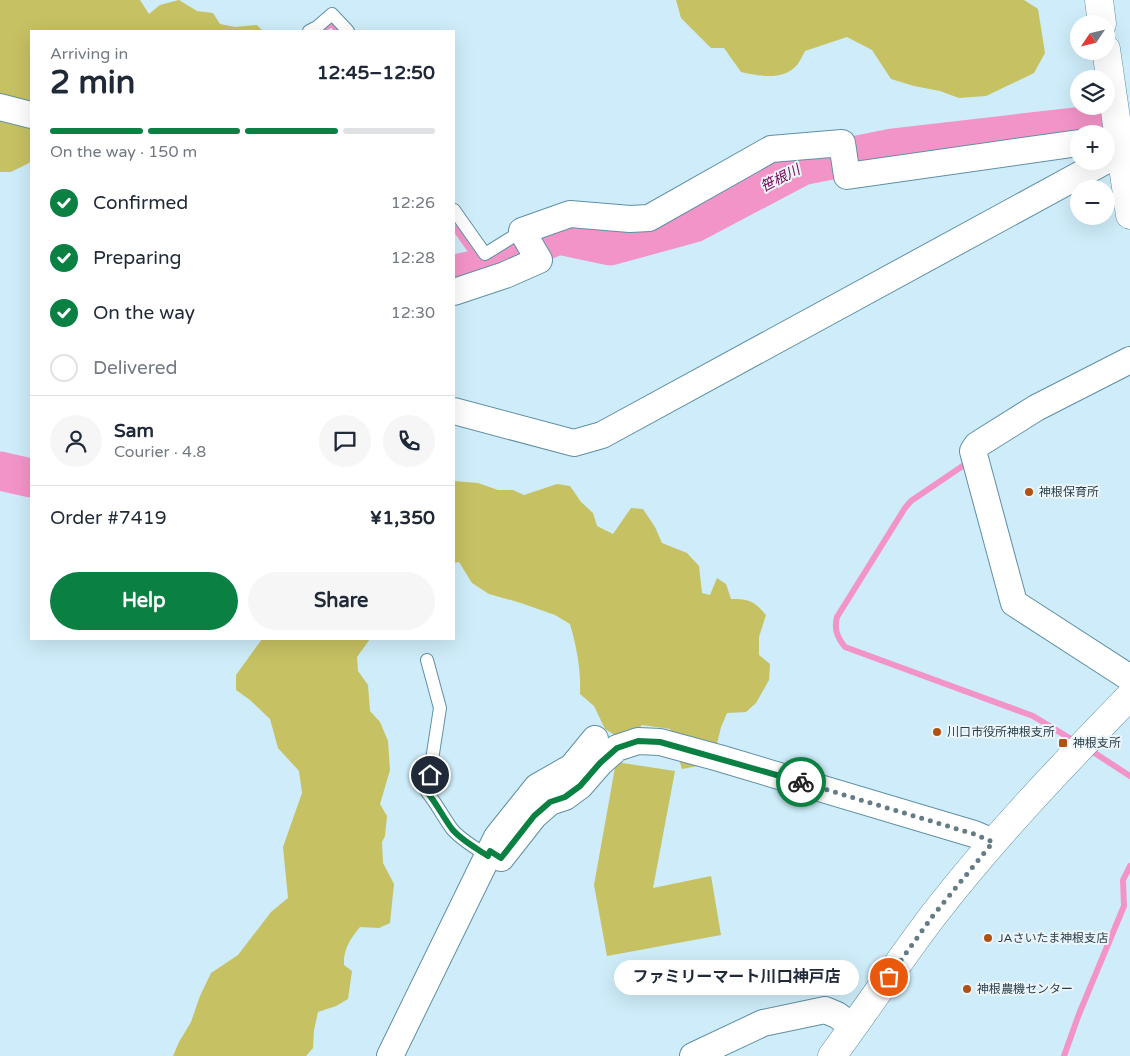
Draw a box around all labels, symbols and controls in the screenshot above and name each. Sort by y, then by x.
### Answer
north arrow [1070,15,1115,60]
map controls [1070,15,1115,225]
text: Arriving in [50,44,128,64]
text: 12:45–12:50 [317,62,435,84]
text: 2 min [50,64,135,102]
button: layers [1070,70,1115,115]
button: + [1070,125,1115,170]
text: On the way · 150 m [50,142,197,162]
water label: 笹根川 [758,160,805,196]
button: − [1070,180,1115,225]
icon: check [50,189,78,217]
text: Confirmed [93,192,188,214]
text: 12:26 [391,193,435,213]
icon: check [50,244,78,272]
text: Preparing [93,247,182,269]
text: 12:28 [391,248,435,268]
icon: check [50,299,78,327]
text: On the way [93,302,195,324]
text: 12:30 [391,303,435,323]
text: Delivered [93,357,178,379]
button: person [50,415,102,467]
button: chat [319,415,371,467]
button: phone [383,415,435,467]
text: Sam [114,420,154,442]
text: Courier · 4.8 [114,442,206,462]
place label: 神根保育所 [1039,485,1099,499]
marker: 神根保育所 [1023,486,1035,498]
text: Order #7419 [50,507,167,529]
text: ¥1,350 [370,507,435,529]
button: Help [50,572,238,630]
button: Share [248,572,435,630]
place label: 川口市役所神根支所 [947,725,1055,739]
marker: 川口市役所神根支所 [931,726,943,738]
place label: 神根支所 [1073,736,1121,750]
marker: 神根支所 [1057,737,1069,749]
pin [409,754,451,796]
courier [776,757,826,807]
icon: home [416,761,444,789]
icon: bike [787,768,815,796]
place label: JAさいたま神根支店 [998,931,1108,945]
marker: JAさいたま神根支店 [982,932,994,944]
pin [868,956,910,998]
callout: ファミリーマート川口神戸店 [614,960,859,994]
icon: bag [875,963,903,991]
text: ファミリーマート川口神戸店 [632,967,841,987]
place label: 神根農機センター [977,982,1073,996]
marker: 神根農機センター [961,983,973,995]

